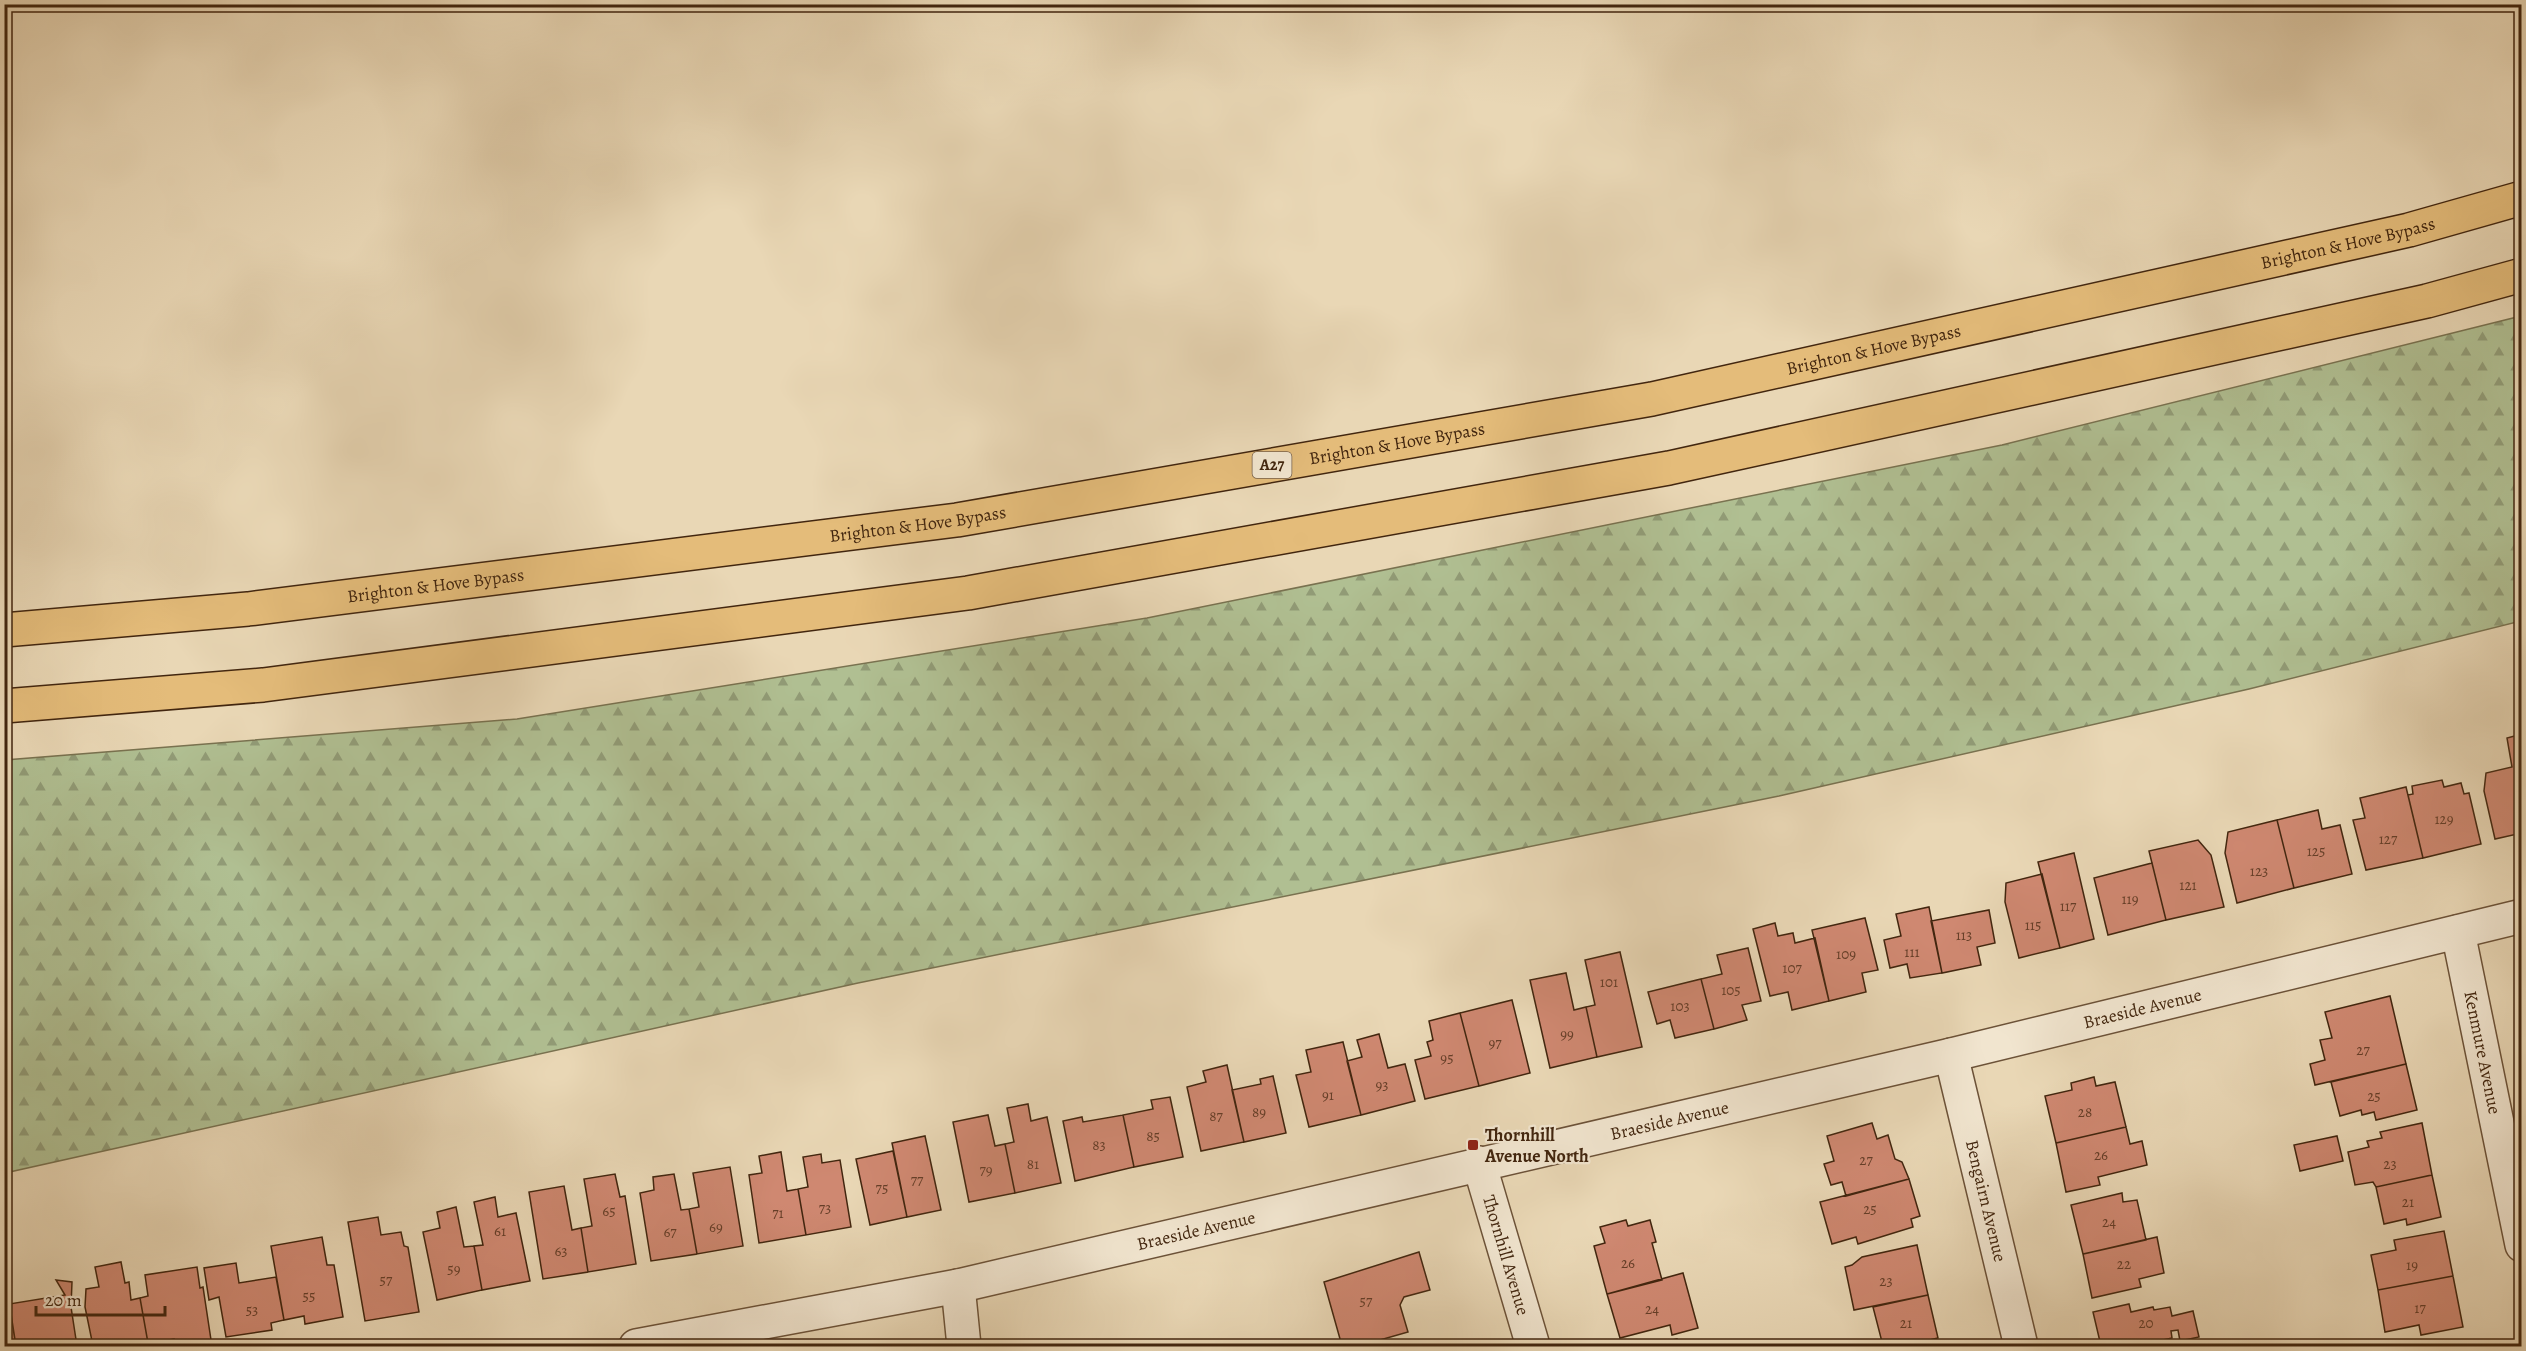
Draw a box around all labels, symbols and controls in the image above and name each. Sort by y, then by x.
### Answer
street label: Brighton & Hove Bypass [2258,211,2438,275]
street label: Brighton & Hove Bypass [1784,318,1963,381]
street label: Brighton & Hove Bypass [1307,416,1487,471]
road number: A27 [1252,452,1292,478]
street label: Brighton & Hove Bypass [828,500,1008,548]
street label: Brighton & Hove Bypass [346,562,525,608]
house number: 129 [2434,809,2454,829]
house number: 127 [2379,829,2398,849]
house number: 125 [2307,841,2325,861]
house number: 123 [2250,861,2268,881]
house number: 121 [2179,875,2197,895]
house number: 119 [2121,889,2139,909]
house number: 117 [2060,896,2077,916]
house number: 115 [2025,915,2041,935]
house number: 113 [1956,925,1972,945]
house number: 111 [1904,942,1920,962]
house number: 109 [1836,944,1856,964]
house number: 107 [1782,958,1802,978]
house number: 101 [1600,972,1618,992]
house number: 105 [1721,980,1741,1000]
street label: Braeside Avenue [2081,982,2204,1034]
street label: Kenmure Avenue [2458,989,2507,1116]
house number: 103 [1670,996,1690,1016]
house number: 99 [1560,1024,1574,1044]
house number: 97 [1488,1033,1502,1053]
house number: 27 [2356,1040,2370,1060]
house number: 95 [1440,1048,1454,1068]
house number: 93 [1375,1075,1389,1095]
house number: 91 [1322,1085,1334,1105]
house number: 25 [2367,1086,2381,1106]
street label: Braeside Avenue [1608,1095,1731,1146]
house number: 89 [1252,1102,1266,1122]
house number: 28 [2078,1102,2092,1122]
house number: 87 [1209,1106,1223,1126]
place label: Thornhill Avenue North [1484,1123,1589,1168]
house number: 85 [1146,1126,1160,1146]
house number: 83 [1092,1135,1106,1155]
street label: Bengairn Avenue [1960,1137,2012,1264]
marker: Thornhill Avenue North [1466,1138,1480,1152]
house number: 26 [2094,1145,2108,1165]
house number: 27 [1859,1150,1873,1170]
house number: 81 [1027,1154,1039,1174]
house number: 23 [2383,1154,2397,1174]
house number: 79 [979,1160,993,1180]
house number: 77 [911,1170,924,1190]
house number: 75 [876,1178,888,1198]
street label: Thornhill Avenue [1477,1192,1535,1318]
house number: 21 [2402,1192,2414,1212]
house number: 73 [819,1198,831,1218]
house number: 25 [1863,1199,1877,1219]
house number: 65 [602,1201,616,1221]
house number: 71 [772,1203,784,1223]
street label: Braeside Avenue [1134,1205,1258,1256]
house number: 24 [2102,1212,2116,1232]
house number: 69 [709,1217,723,1237]
house number: 61 [494,1221,506,1241]
house number: 67 [663,1222,677,1242]
house number: 63 [554,1241,568,1261]
house number: 26 [1621,1253,1635,1273]
house number: 22 [2117,1254,2131,1274]
house number: 19 [2406,1255,2418,1275]
house number: 59 [447,1259,461,1279]
house number: 57 [380,1270,393,1290]
house number: 23 [1879,1271,1893,1291]
scale bar [36,1279,165,1317]
house number: 55 [303,1286,315,1306]
text: 20 m [45,1288,82,1312]
house number: 57 [1360,1291,1373,1311]
house number: 17 [2414,1298,2426,1318]
house number: 24 [1645,1299,1659,1319]
house number: 53 [246,1300,258,1320]
house number: 21 [1900,1313,1912,1333]
house number: 20 [2138,1313,2154,1333]

